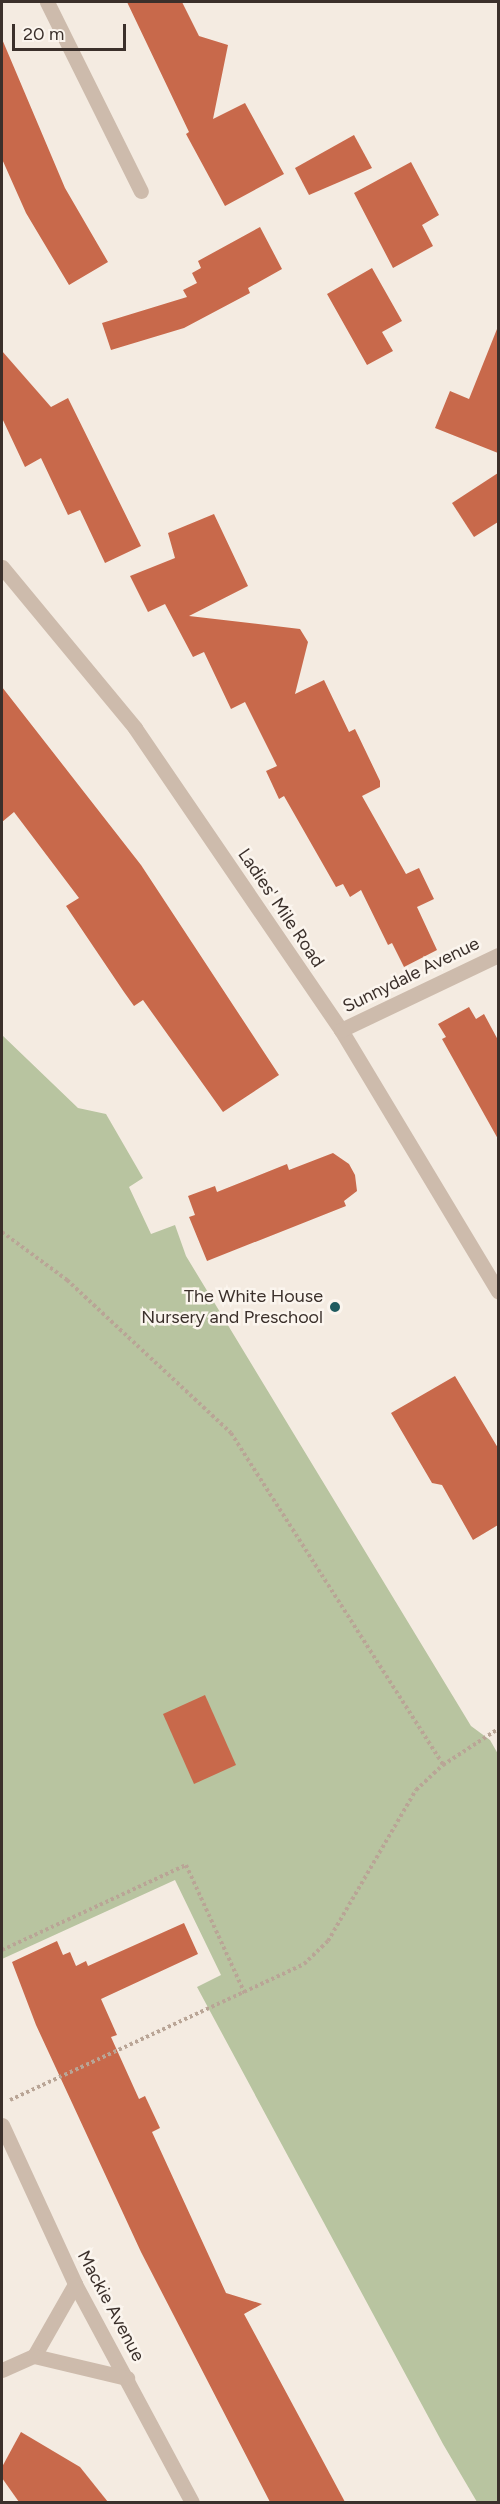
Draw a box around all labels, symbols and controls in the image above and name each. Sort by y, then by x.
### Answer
scale bar [15,12,129,50]
text: 20 m [23,23,64,45]
street label: Ladies' Mile Road [233,845,329,971]
street label: Sunnydale Avenue [339,933,483,1017]
place label: The White House Nursery and Preschool [141,1286,323,1328]
marker: The White House Nursery and Preschool [328,1300,342,1314]
street label: Mackie Avenue [73,2247,149,2365]

